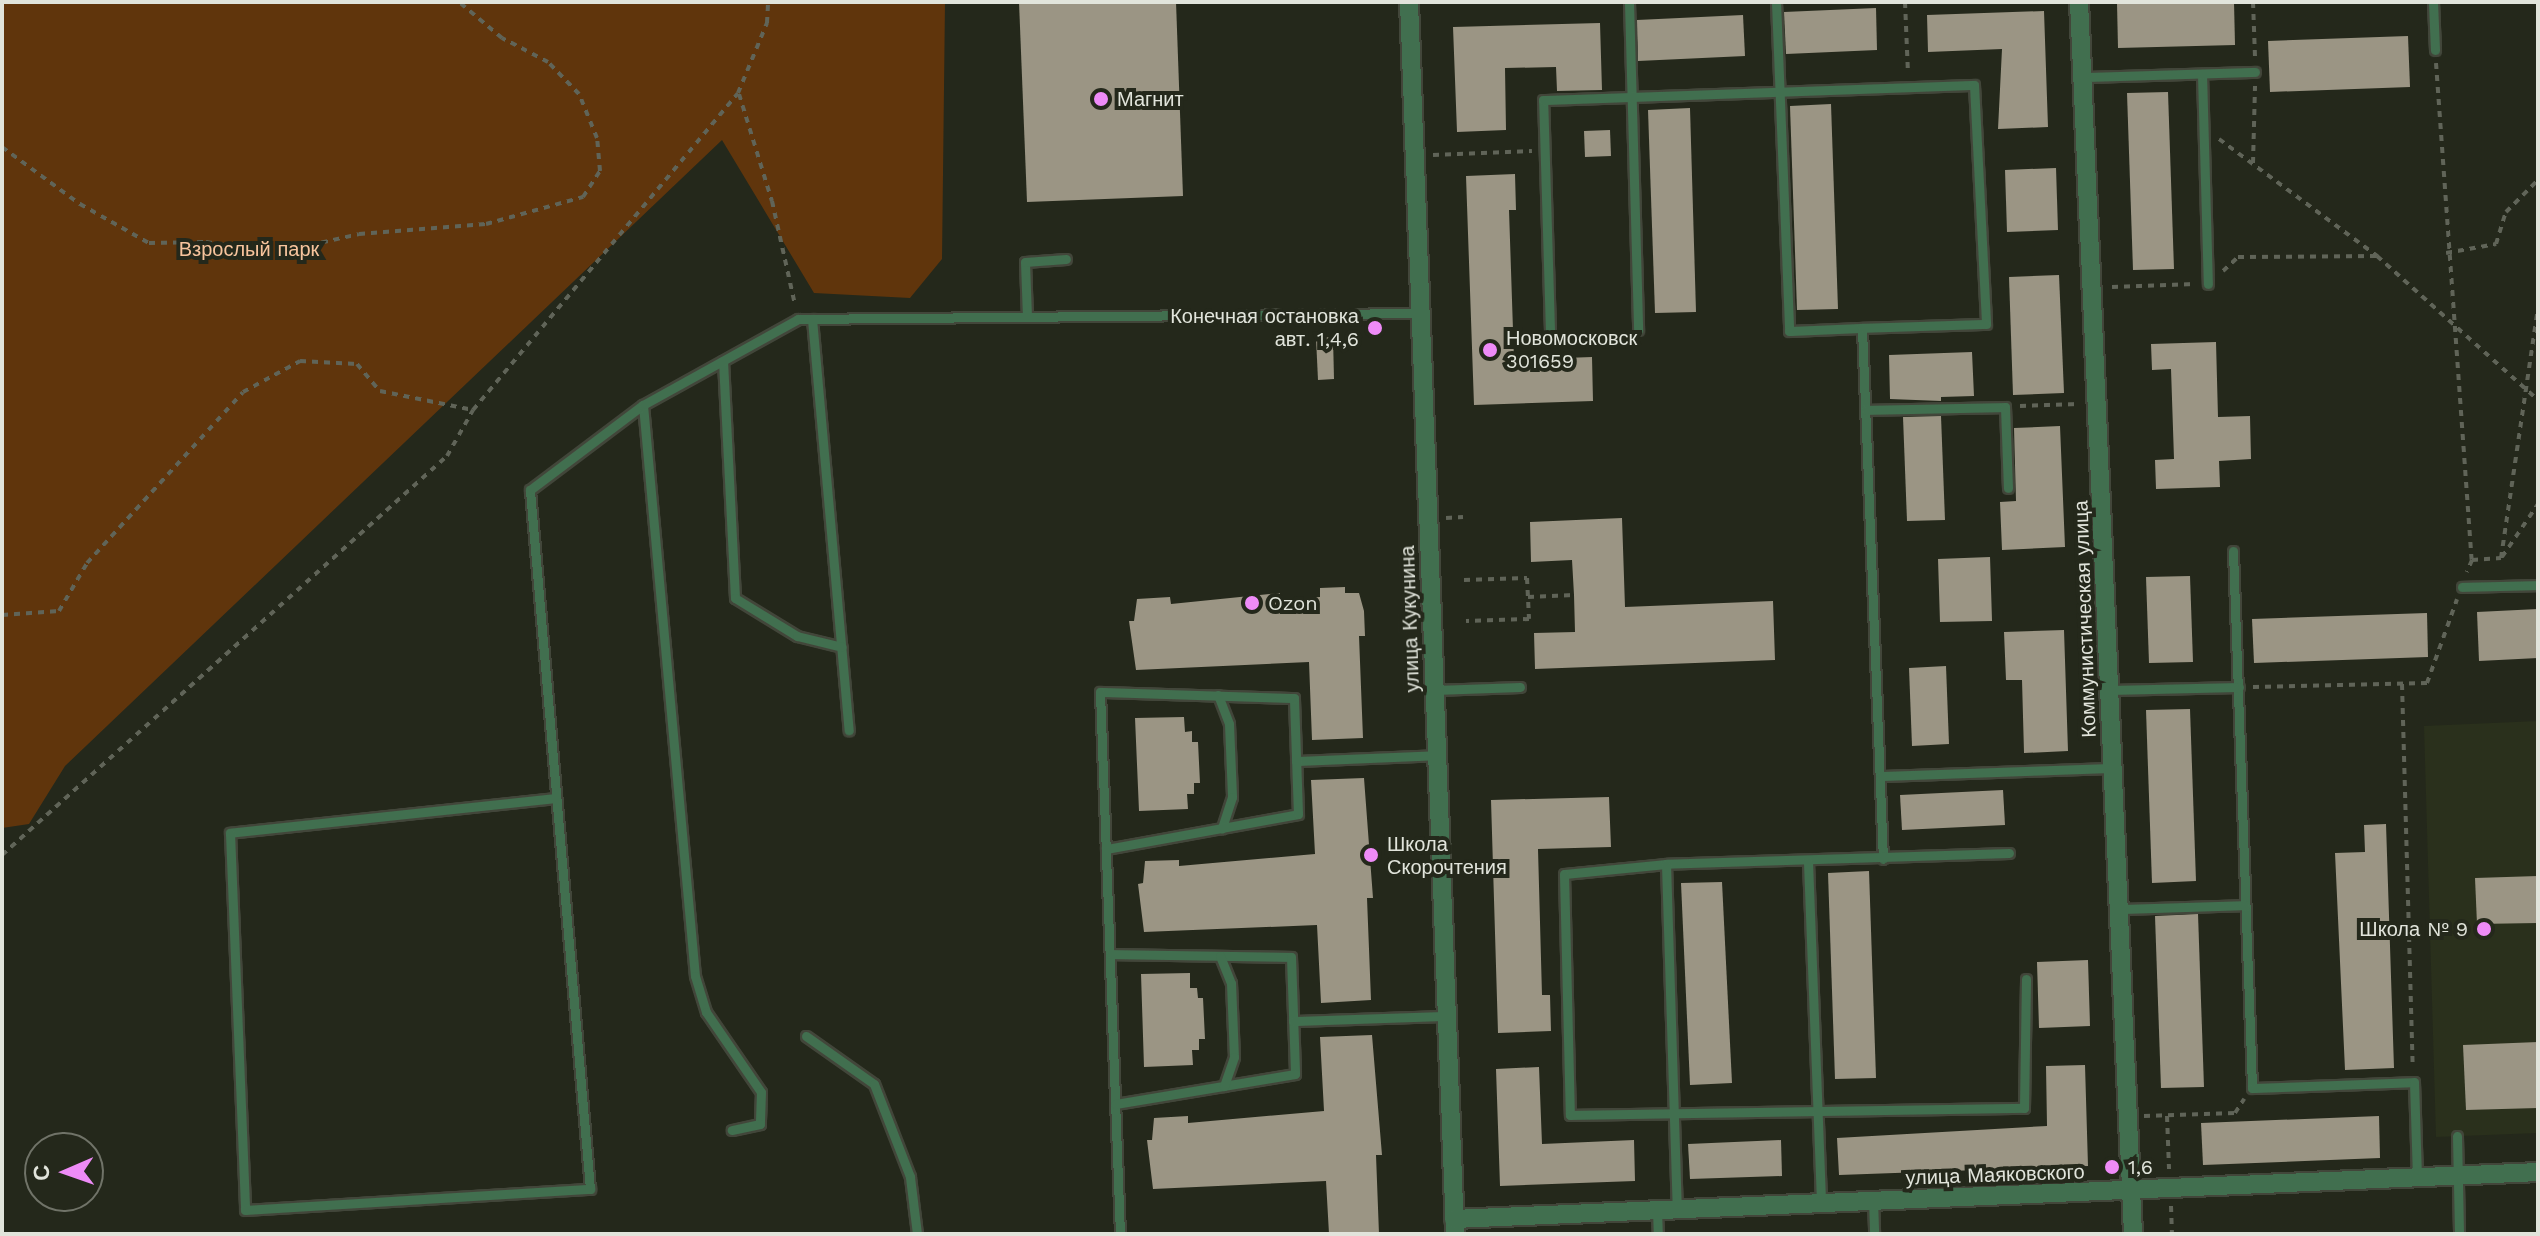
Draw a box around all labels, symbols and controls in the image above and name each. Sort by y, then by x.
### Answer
place label: Магнит [1117,87,1184,111]
marker: Магнит [1092,90,1110,108]
park label: Взрослый парк [179,237,319,261]
place label: Конечная остановка авт. 1,4,6 [1170,304,1359,351]
marker: Конечная остановка авт. 1,4,6 [1366,319,1384,337]
place label: Новомосковск 301659 [1506,326,1637,373]
marker: Новомосковск 301659 [1481,341,1499,359]
street label: Коммунистическая улица [2069,500,2101,738]
street label: улица Кукунина [1395,545,1425,693]
place label: Ozon [1268,591,1318,615]
marker: Ozon [1243,594,1261,612]
place label: Школа Скорочтения [1387,832,1507,879]
marker: Школа Скорочтения [1362,846,1380,864]
place label: Школа № 9 [2359,917,2468,941]
marker: Школа № 9 [2475,920,2493,938]
north arrow [24,1132,104,1212]
place label: 1,6 [2128,1155,2153,1179]
marker: 1,6 [2103,1158,2121,1176]
street label: улица Маяковского [1905,1160,2085,1190]
text: С [29,1164,54,1181]

